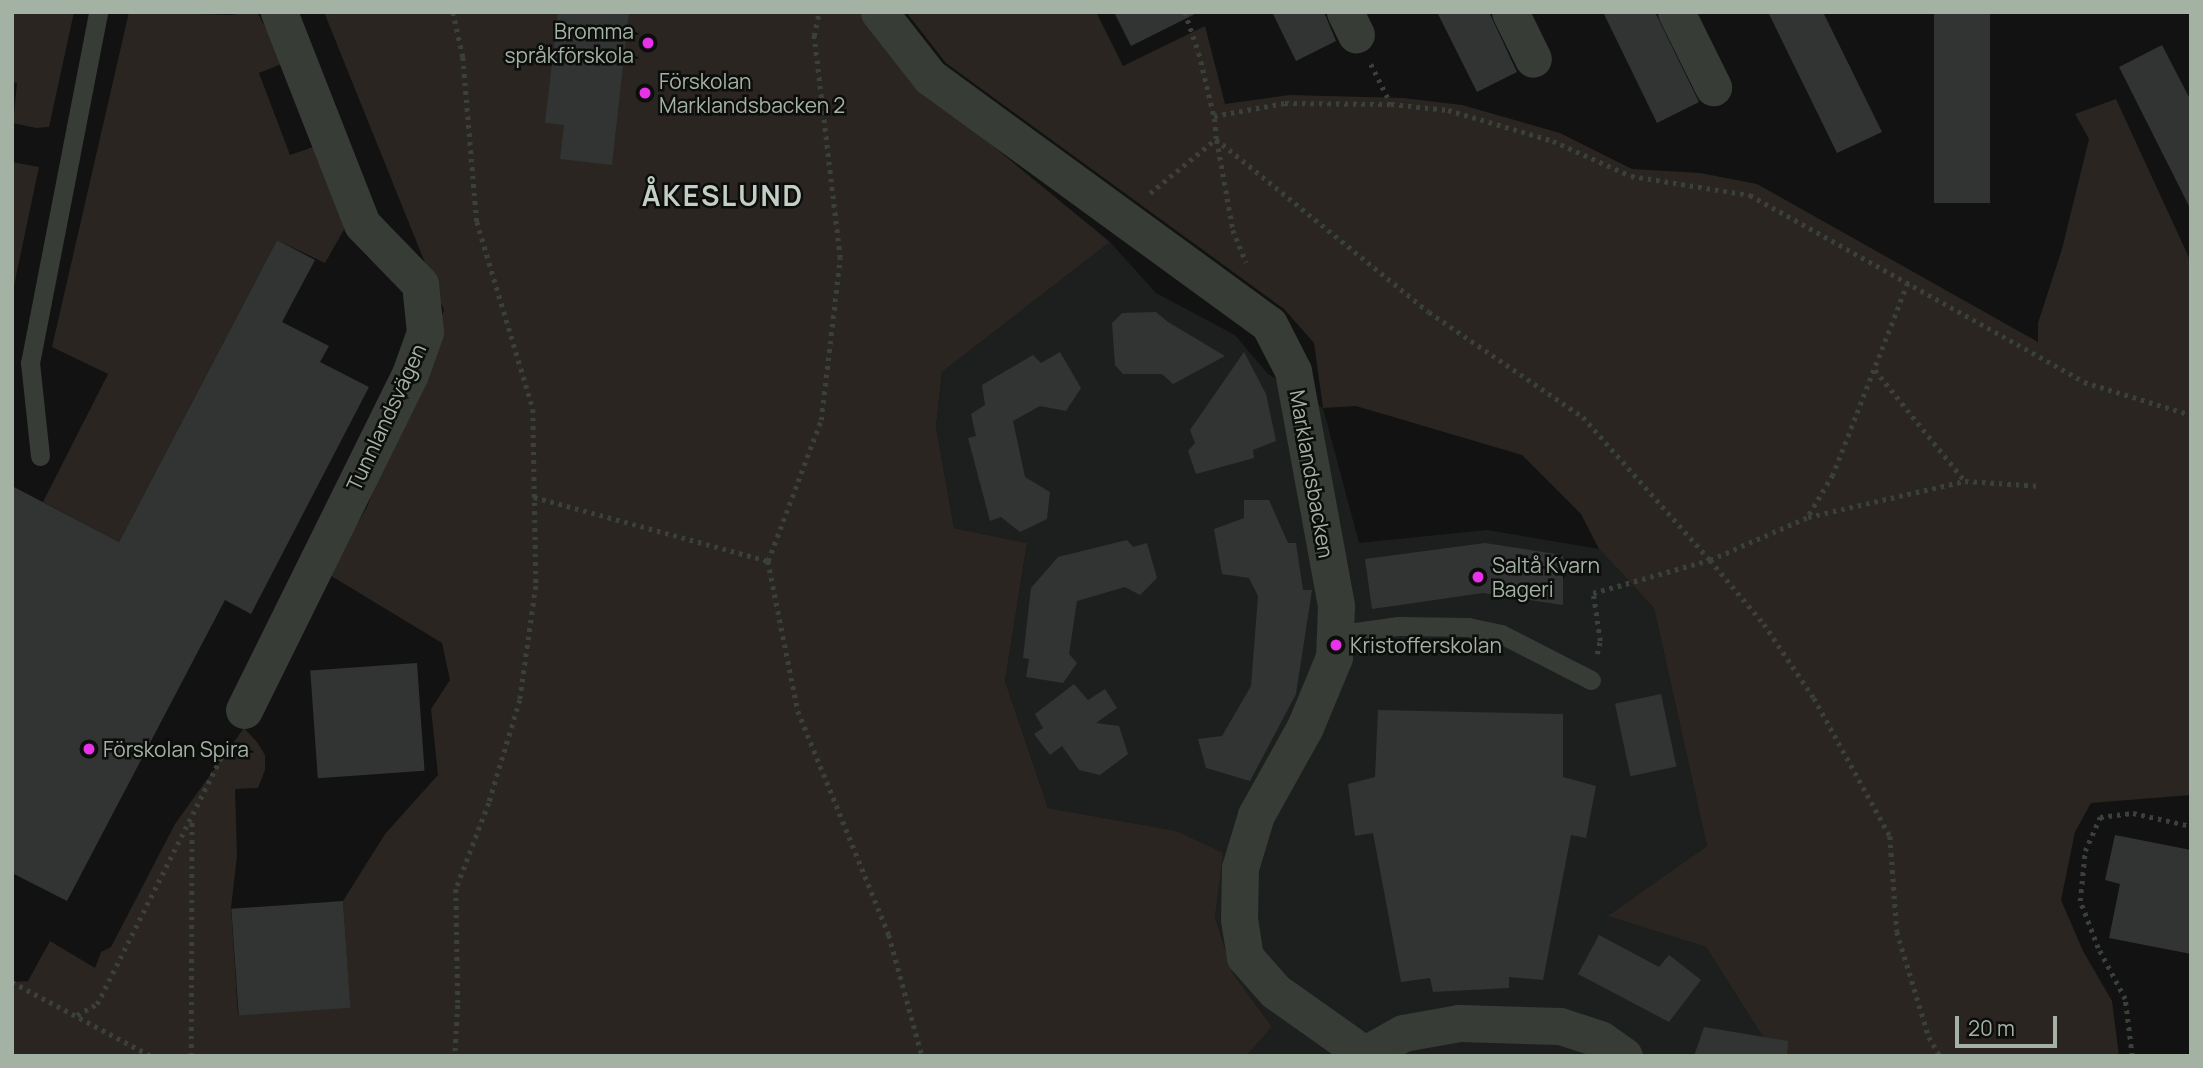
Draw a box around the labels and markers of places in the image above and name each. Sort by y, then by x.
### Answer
place label: Bromma språkförskola [504,18,634,68]
marker: Bromma språkförskola [640,35,656,51]
place label: Förskolan Marklandsbacken 2 [659,68,845,118]
marker: Förskolan Marklandsbacken 2 [637,85,653,101]
place label: Saltå Kvarn Bageri [1492,552,1600,602]
marker: Saltå Kvarn Bageri [1470,569,1486,585]
place label: Kristofferskolan [1350,632,1502,658]
marker: Kristofferskolan [1328,637,1344,653]
place label: Förskolan Spira [103,736,249,762]
marker: Förskolan Spira [81,741,97,757]

